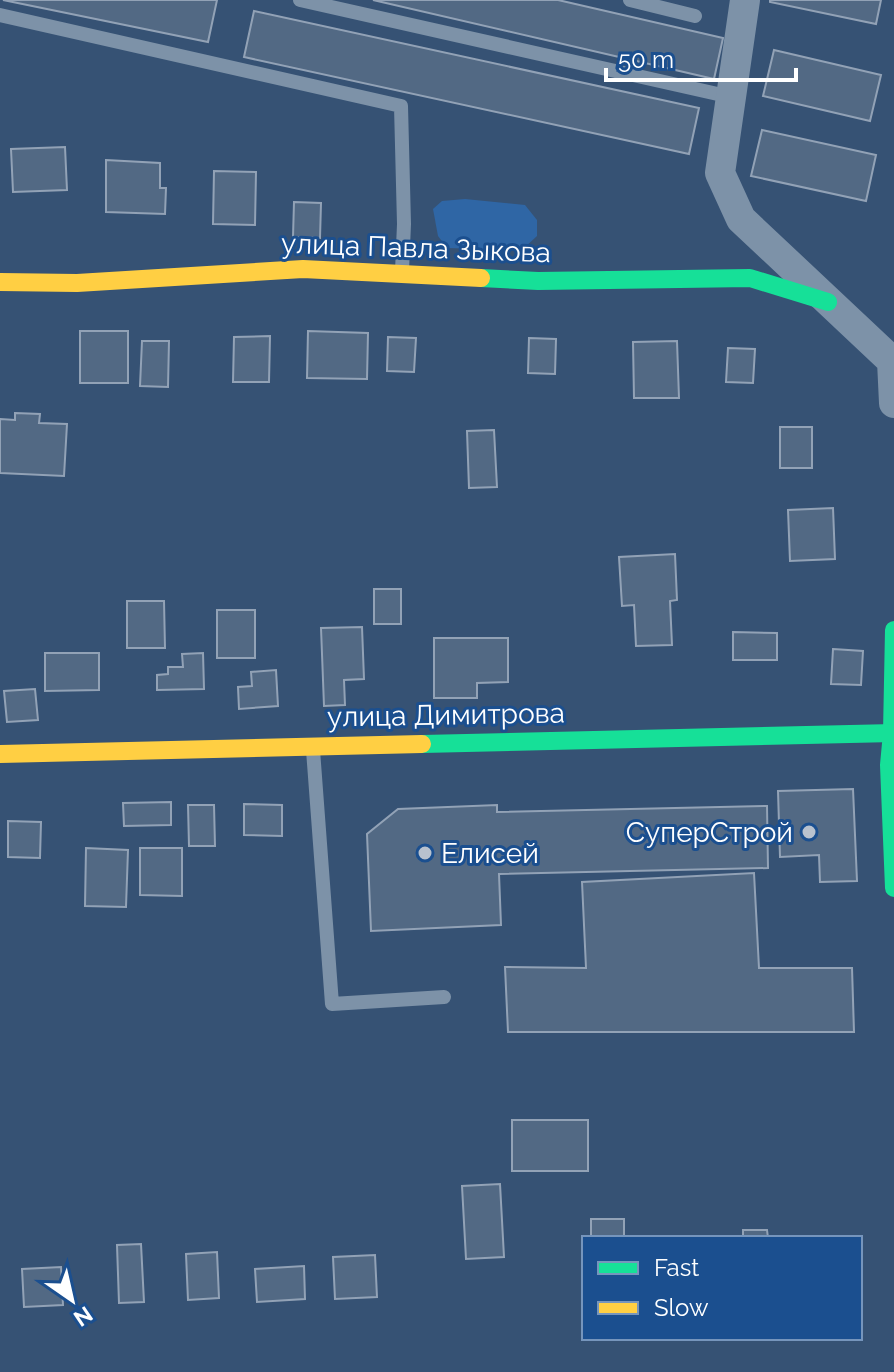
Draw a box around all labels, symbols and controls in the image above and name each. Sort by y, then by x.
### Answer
scale bar [606,32,796,82]
text: 50 m [618,45,674,74]
street label: улица Павла Зыкова [281,227,551,269]
street label: улица Димитрова [327,696,565,734]
place label: СуперСтрой [626,816,793,849]
marker: СуперСтрой [800,823,818,841]
place label: Елисей [441,837,539,870]
marker: Елисей [416,844,434,862]
legend [582,1236,862,1340]
text: Fast [654,1253,699,1282]
north arrow [32,1260,112,1340]
text: Slow [654,1293,709,1322]
text: N [69,1301,97,1332]

